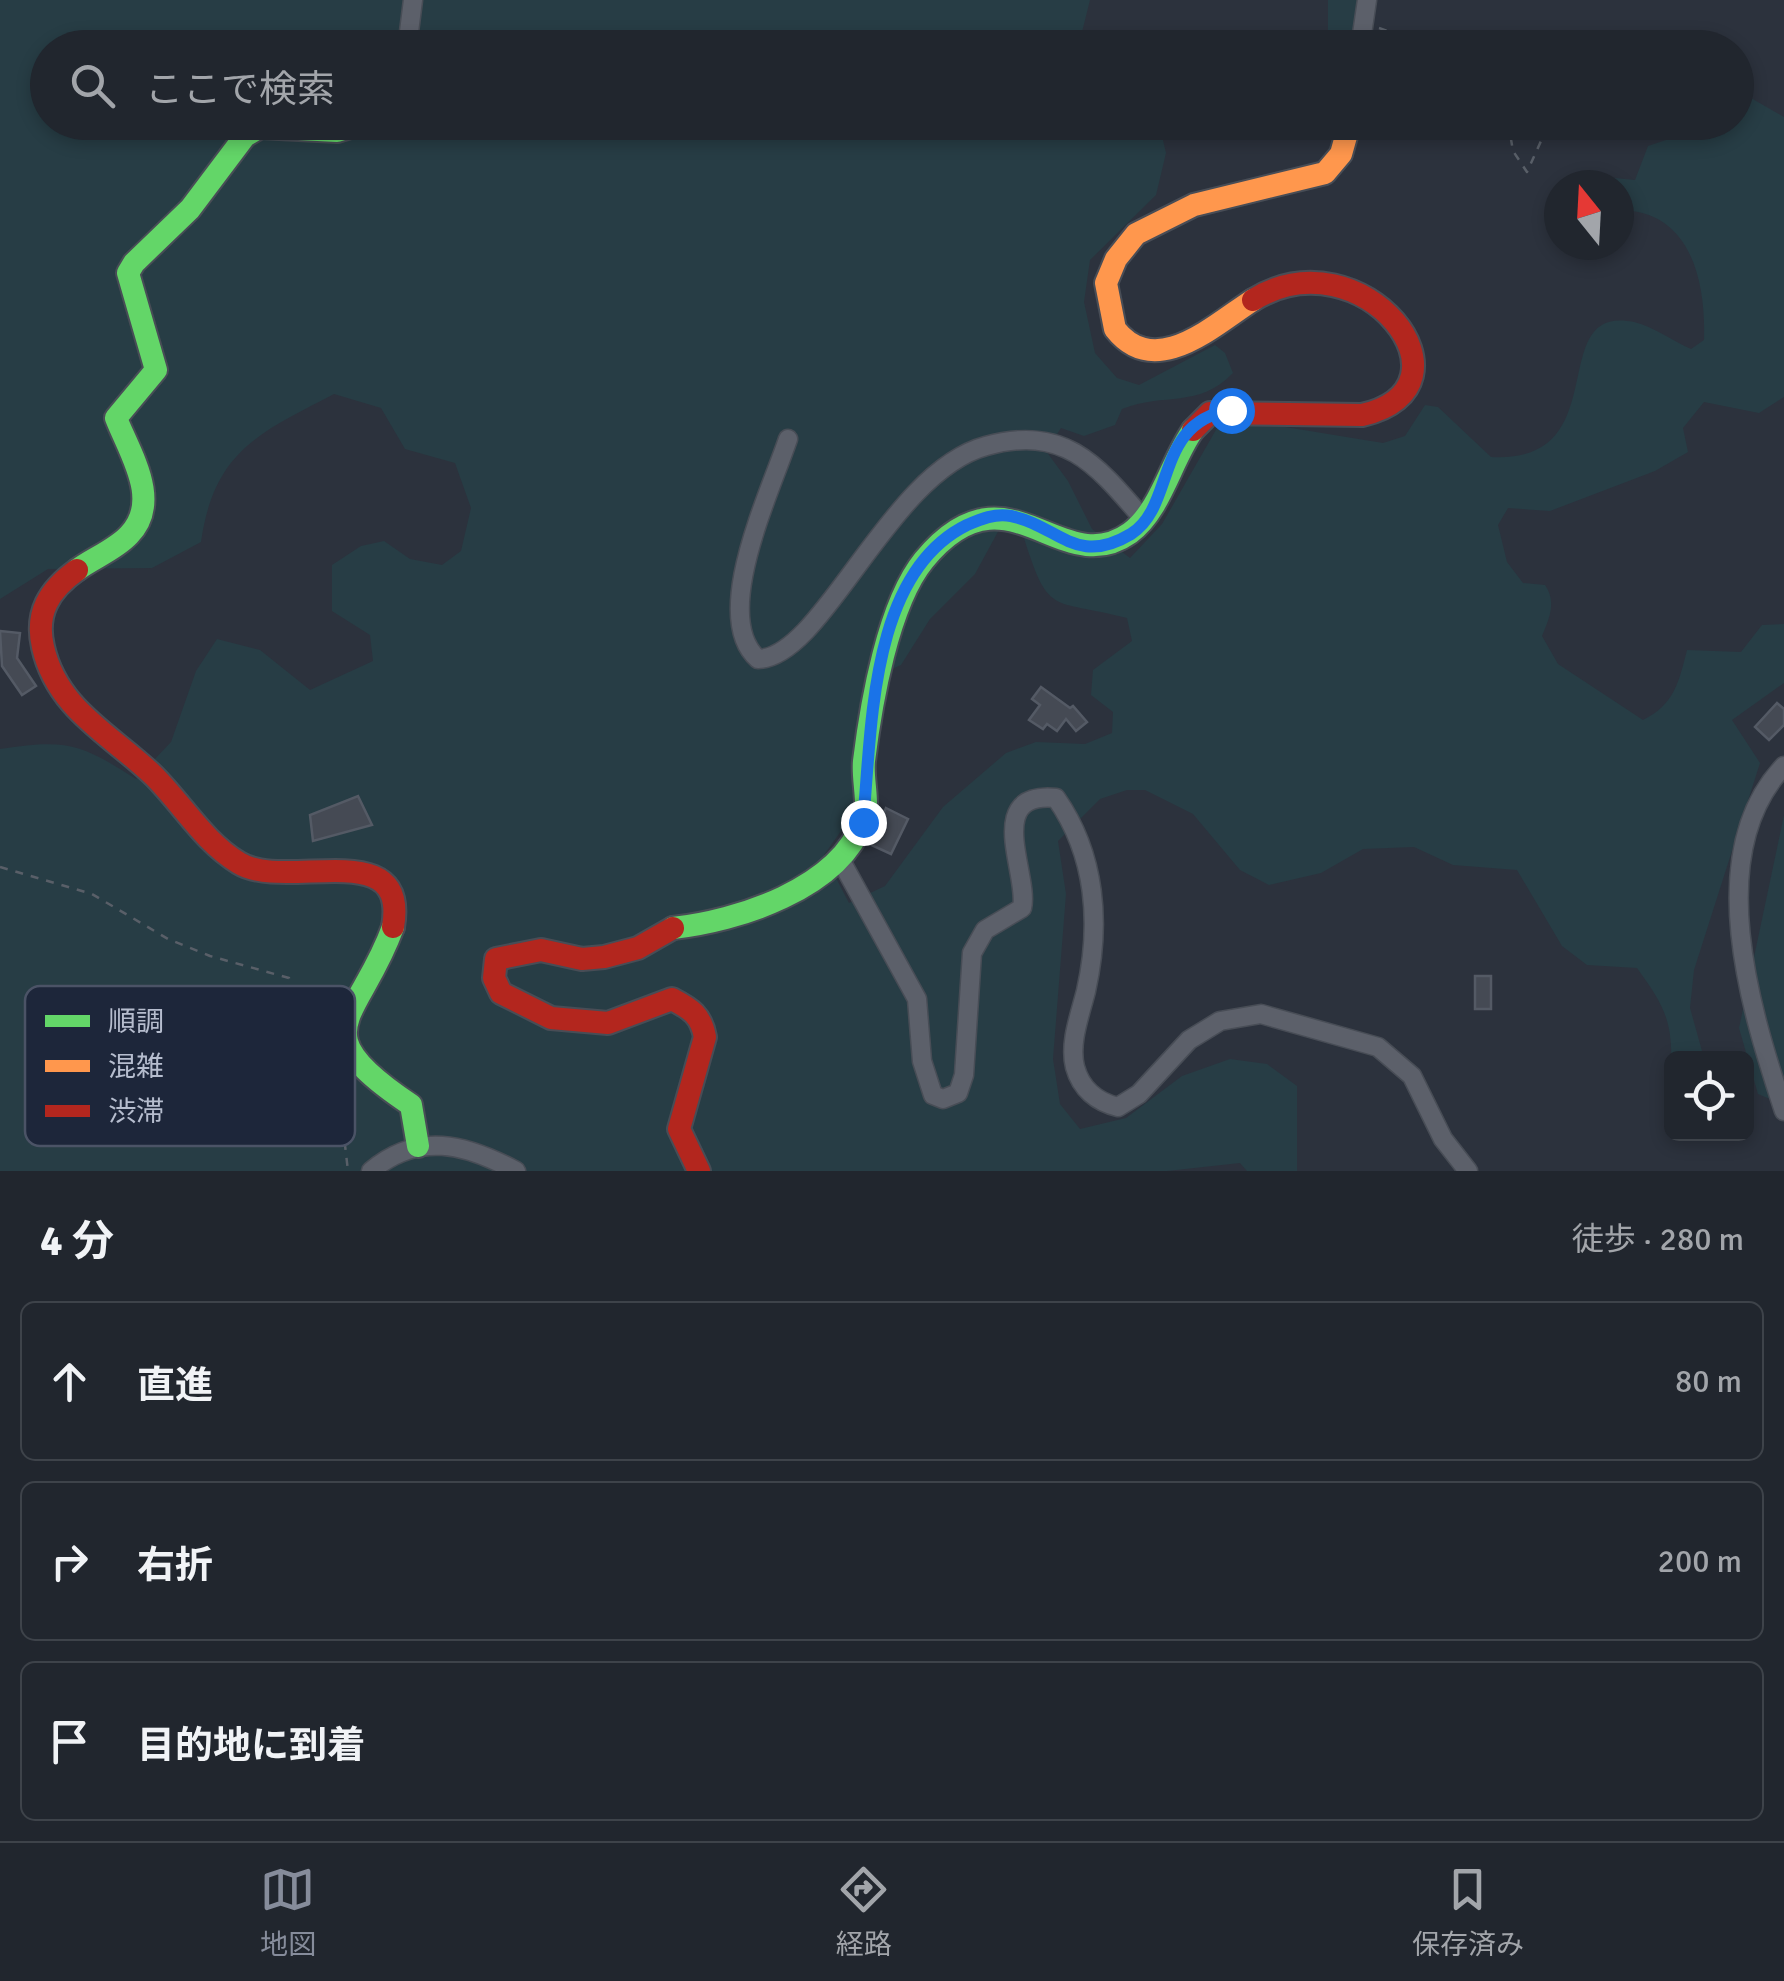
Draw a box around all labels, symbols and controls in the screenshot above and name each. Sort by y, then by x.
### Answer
search box [30,30,1754,140]
icon: search [65,58,120,113]
text: ここで検索 [145,66,335,113]
north arrow [1544,170,1634,260]
route start [1209,388,1255,434]
route end [841,800,887,846]
legend [25,986,355,1146]
text: 順調 [108,1005,164,1039]
text: 混雑 [108,1050,164,1084]
map controls [1664,1051,1754,1141]
button: locate [1664,1051,1754,1141]
text: 渋滞 [108,1095,164,1129]
text: 4 分 [40,1216,114,1267]
text: 徒歩 · 280 m [1572,1220,1744,1259]
icon: ahead [42,1354,97,1409]
text: 直進 [137,1362,213,1409]
text: 80 m [1675,1362,1742,1401]
icon: right [42,1534,97,1589]
text: 右折 [137,1542,213,1589]
text: 200 m [1658,1542,1742,1581]
icon: arrive [42,1714,97,1769]
text: 目的地に到着 [137,1722,365,1769]
tab: 地図 [260,1862,316,1962]
tab: 経路 [836,1862,892,1962]
tab: 保存済み [1412,1862,1524,1962]

